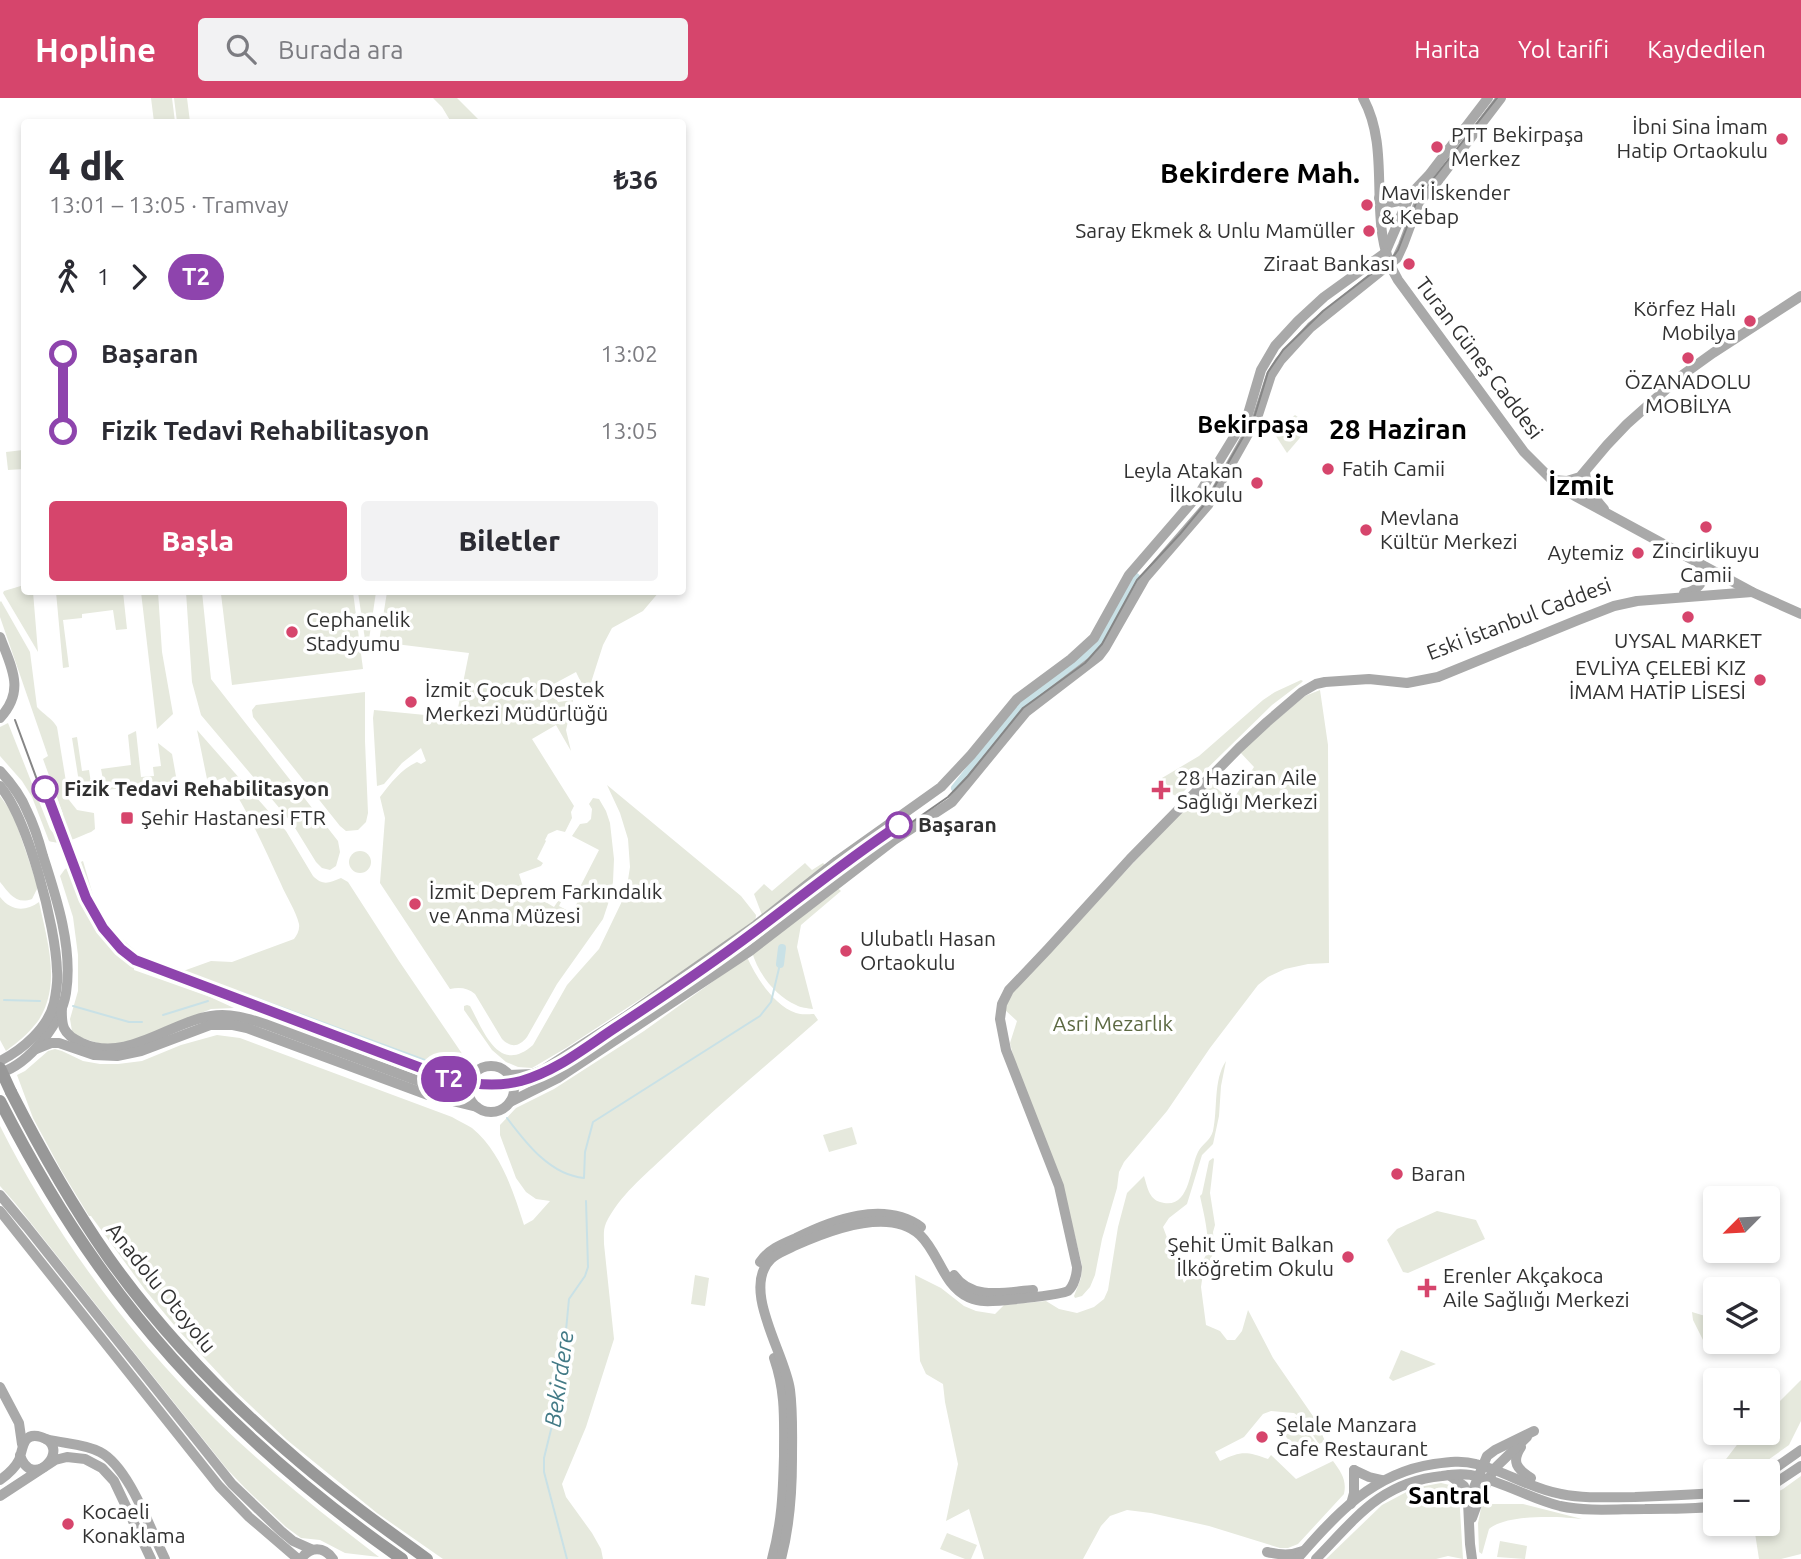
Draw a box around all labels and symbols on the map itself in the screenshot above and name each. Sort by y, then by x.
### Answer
place label: İbni Sina İmam Hatip Ortaokulu [1617,114,1768,162]
place label: PTT Bekirpaşa Merkez [1451,122,1584,170]
marker: İbni Sina İmam Hatip Ortaokulu [1774,131,1790,147]
marker: PTT Bekirpaşa Merkez [1429,139,1445,155]
district label: Bekirdere Mah. [1160,157,1360,188]
place label: Mavi İskender & Kebap [1381,180,1510,228]
marker: Mavi İskender & Kebap [1359,197,1375,213]
place label: Saray Ekmek & Unlu Mamüller [1075,218,1355,242]
marker: Saray Ekmek & Unlu Mamüller [1361,223,1377,239]
place label: Ziraat Bankası [1263,251,1395,275]
marker: Ziraat Bankası [1401,256,1417,272]
street label: Turan Güneş Caddesi [1411,272,1548,443]
place label: Körfez Halı Mobilya [1633,296,1736,344]
marker: Körfez Halı Mobilya [1742,313,1758,329]
marker: ÖZANADOLU MOBİLYA [1680,350,1696,366]
place label: ÖZANADOLU MOBİLYA [1625,369,1751,417]
district label: Bekirpaşa [1197,411,1309,438]
district label: 28 Haziran [1329,413,1467,444]
place label: Fatih Camii [1342,456,1445,480]
place label: Leyla Atakan İlkokulu [1123,458,1243,506]
marker: Fatih Camii [1320,461,1336,477]
district label: İzmit [1548,469,1614,500]
marker: Leyla Atakan İlkokulu [1249,475,1265,491]
place label: Mevlana Kültür Merkezi [1380,505,1518,553]
marker: Zincirlikuyu Camii [1698,519,1714,535]
marker: Mevlana Kültür Merkezi [1358,522,1374,538]
place label: Zincirlikuyu Camii [1652,538,1760,586]
place label: Aytemiz [1548,540,1624,564]
marker: Aytemiz [1630,545,1646,561]
street label: Eski İstanbul Caddesi [1423,572,1614,664]
place label: Cephanelik Stadyumu [306,607,411,655]
marker: UYSAL MARKET [1680,609,1696,625]
marker: Cephanelik Stadyumu [284,624,300,640]
place label: UYSAL MARKET [1614,628,1762,652]
place label: EVLİYA ÇELEBİ KIZ İMAM HATİP LİSESİ [1569,655,1746,703]
marker: EVLİYA ÇELEBİ KIZ İMAM HATİP LİSESİ [1752,672,1768,688]
place label: İzmit Çocuk Destek Merkezi Müdürlüğü [425,677,608,725]
marker: İzmit Çocuk Destek Merkezi Müdürlüğü [403,694,419,710]
place label: 28 Haziran Aile Sağlığı Merkezi [1177,765,1318,813]
marker: Fizik Tedavi Rehabilitasyon [32,776,58,802]
place label: Fizik Tedavi Rehabilitasyon [64,776,329,800]
marker: 28 Haziran Aile Sağlığı Merkezi [1151,780,1171,800]
place label: Şehir Hastanesi FTR [141,805,326,829]
marker: Şehir Hastanesi FTR [119,810,135,826]
marker: Başaran [886,812,912,838]
place label: Başaran [918,812,997,836]
place label: İzmit Deprem Farkındalık ve Anma Müzesi [429,879,663,927]
marker: İzmit Deprem Farkındalık ve Anma Müzesi [407,896,423,912]
place label: Ulubatlı Hasan Ortaokulu [860,926,996,974]
marker: Ulubatlı Hasan Ortaokulu [838,943,854,959]
park label: Asri Mezarlık [1053,1011,1174,1035]
line badge: T2 [418,1056,480,1102]
place label: Baran [1411,1161,1466,1185]
marker: Baran [1389,1166,1405,1182]
north arrow [1703,1186,1780,1264]
street label: Anadolu Otoyolu [102,1218,221,1357]
place label: Şehit Ümit Balkan İlköğretim Okulu [1168,1232,1334,1280]
marker: Şehit Ümit Balkan İlköğretim Okulu [1340,1249,1356,1265]
place label: Erenler Akçakoca Aile Sağlıığı Merkezi [1443,1263,1630,1311]
marker: Erenler Akçakoca Aile Sağlıığı Merkezi [1417,1278,1437,1298]
water label: Bekirdere [539,1329,578,1429]
place label: Şelale Manzara Cafe Restaurant [1276,1412,1428,1460]
marker: Şelale Manzara Cafe Restaurant [1254,1429,1270,1445]
district label: Santral [1408,1482,1490,1509]
place label: Kocaeli Konaklama [82,1499,185,1547]
marker: Kocaeli Konaklama [60,1516,76,1532]

